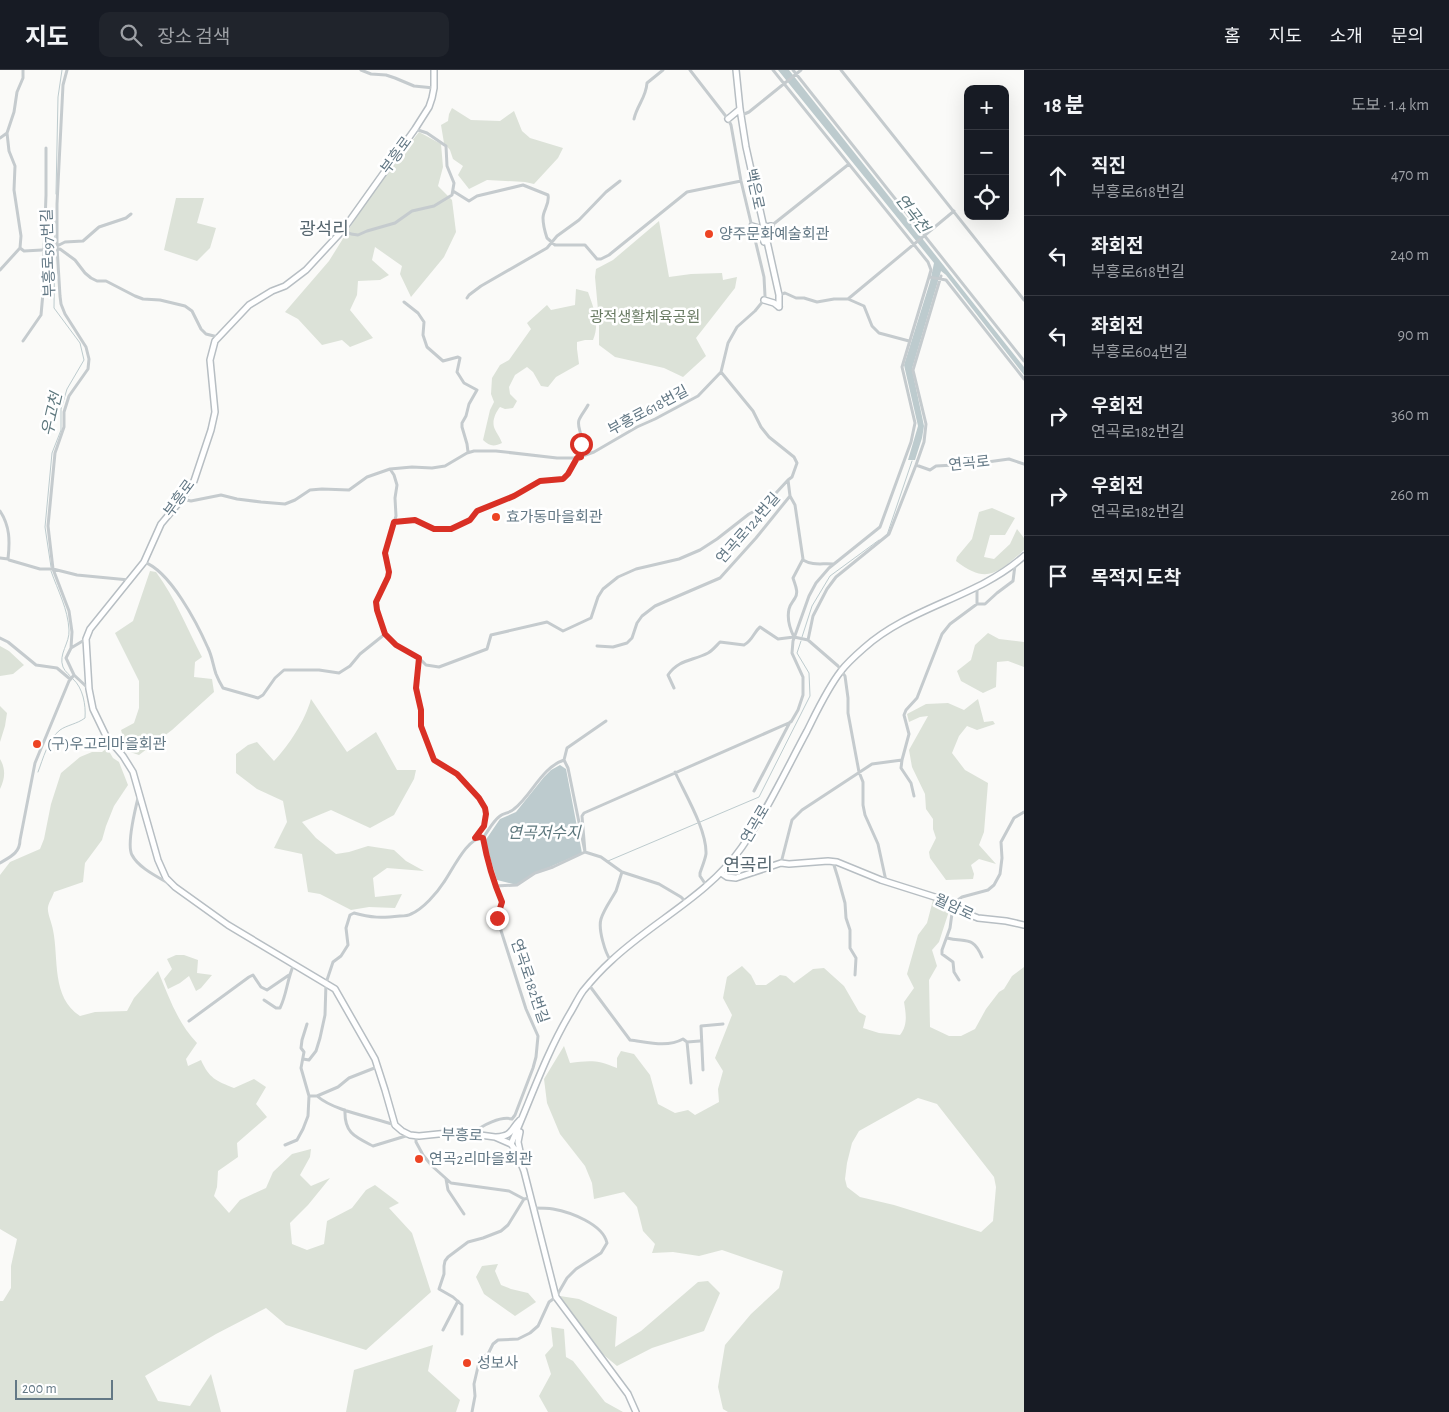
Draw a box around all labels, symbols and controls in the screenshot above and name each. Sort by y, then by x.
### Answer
search box [99,12,449,57]
icon: search [117,21,145,49]
text: 지도 [25,26,69,50]
text: 장소 검색 [157,28,230,47]
text: 홈 [1224,28,1241,46]
text: 지도 [1269,28,1302,46]
text: 소개 [1330,28,1363,46]
text: 문의 [1391,28,1424,46]
map controls [964,85,1009,220]
button: + [964,85,1009,130]
text: 18 분 [1044,95,1084,116]
text: 도보 · 1.4 km [1351,97,1429,113]
button: − [964,130,1009,175]
street label: 부흥로 [377,134,415,176]
text: 직진 [1091,157,1126,176]
icon: ahead [1044,162,1072,190]
street label: 백은로 [743,167,767,211]
text: 470 m [1391,167,1429,183]
button: locate [964,175,1009,220]
text: 부흥로618번길 [1091,184,1185,200]
water label: 연곡천 [892,191,934,238]
street label: 부흥로597번길 [38,208,58,298]
district label: 광석리 [299,219,349,239]
place label: 양주문화예술회관 [719,226,830,242]
marker: 양주문화예술회관 [703,228,715,240]
text: 좌회전 [1091,237,1143,256]
icon: left [1044,242,1072,270]
text: 240 m [1390,247,1429,263]
text: 부흥로618번길 [1091,264,1185,280]
park label: 광적생활체육공원 [590,309,700,325]
text: 좌회전 [1091,317,1143,336]
icon: left [1044,322,1072,350]
text: 90 m [1398,327,1429,343]
text: 부흥로604번길 [1091,344,1188,360]
street label: 부흥로618번길 [605,382,691,438]
water label: 우고천 [38,388,65,438]
text: 우회전 [1091,397,1143,416]
icon: right [1044,402,1072,430]
text: 360 m [1391,407,1429,423]
text: 연곡로182번길 [1091,424,1185,440]
route start [570,433,593,456]
street label: 연곡로 [948,453,990,473]
street label: 부흥로 [160,477,198,519]
text: 우회전 [1091,477,1143,496]
icon: right [1044,482,1072,510]
text: 260 m [1390,487,1429,503]
street label: 연곡로124번길 [713,489,783,567]
text: 연곡로182번길 [1091,504,1185,520]
place label: 효가동마을회관 [506,509,603,525]
marker: 효가동마을회관 [490,511,502,523]
icon: arrive [1044,562,1072,590]
text: 목적지 도착 [1091,569,1181,588]
place label: (구)우고리마을회관 [47,736,167,752]
marker: (구)우고리마을회관 [31,738,43,750]
street label: 연곡로 [738,802,772,846]
water label: 연곡저수지 [507,824,582,841]
district label: 연곡리 [723,855,773,875]
street label: 월암로 [932,891,976,923]
route end [486,907,509,930]
street label: 연곡로182번길 [508,937,552,1025]
street label: 부흥로 [441,1126,483,1144]
place label: 연곡2리마을회관 [429,1151,533,1167]
marker: 연곡2리마을회관 [413,1153,425,1165]
place label: 성보사 [477,1355,519,1371]
marker: 성보사 [461,1357,473,1369]
scale bar [15,1377,112,1400]
text: 200 m [22,1382,57,1396]

